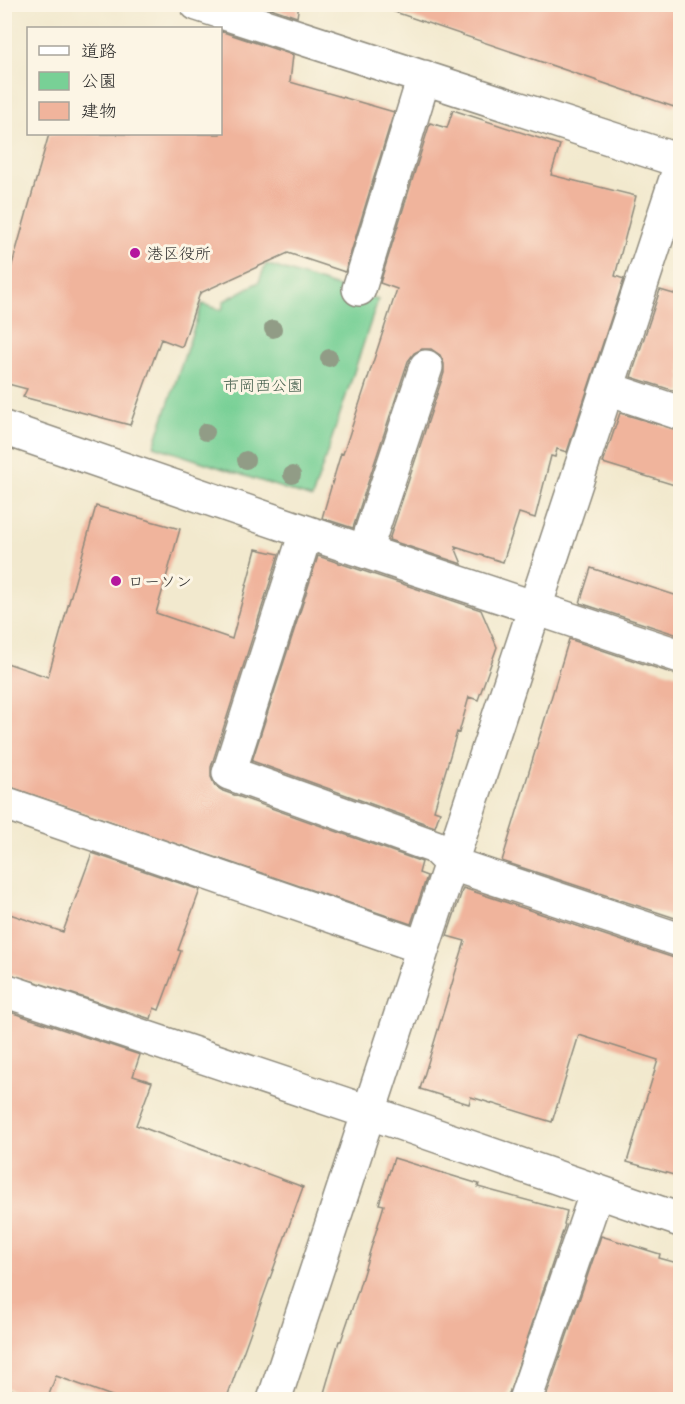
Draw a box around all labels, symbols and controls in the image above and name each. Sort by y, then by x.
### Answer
legend [27,27,222,135]
text: 道路 [81,36,117,63]
text: 公園 [81,66,117,93]
text: 建物 [81,96,117,123]
place label: 港区役所 [147,240,211,264]
marker: 港区役所 [128,246,142,260]
park label: 市岡西公園 [223,372,303,396]
place label: ローソン [128,568,192,592]
marker: ローソン [109,574,123,588]

